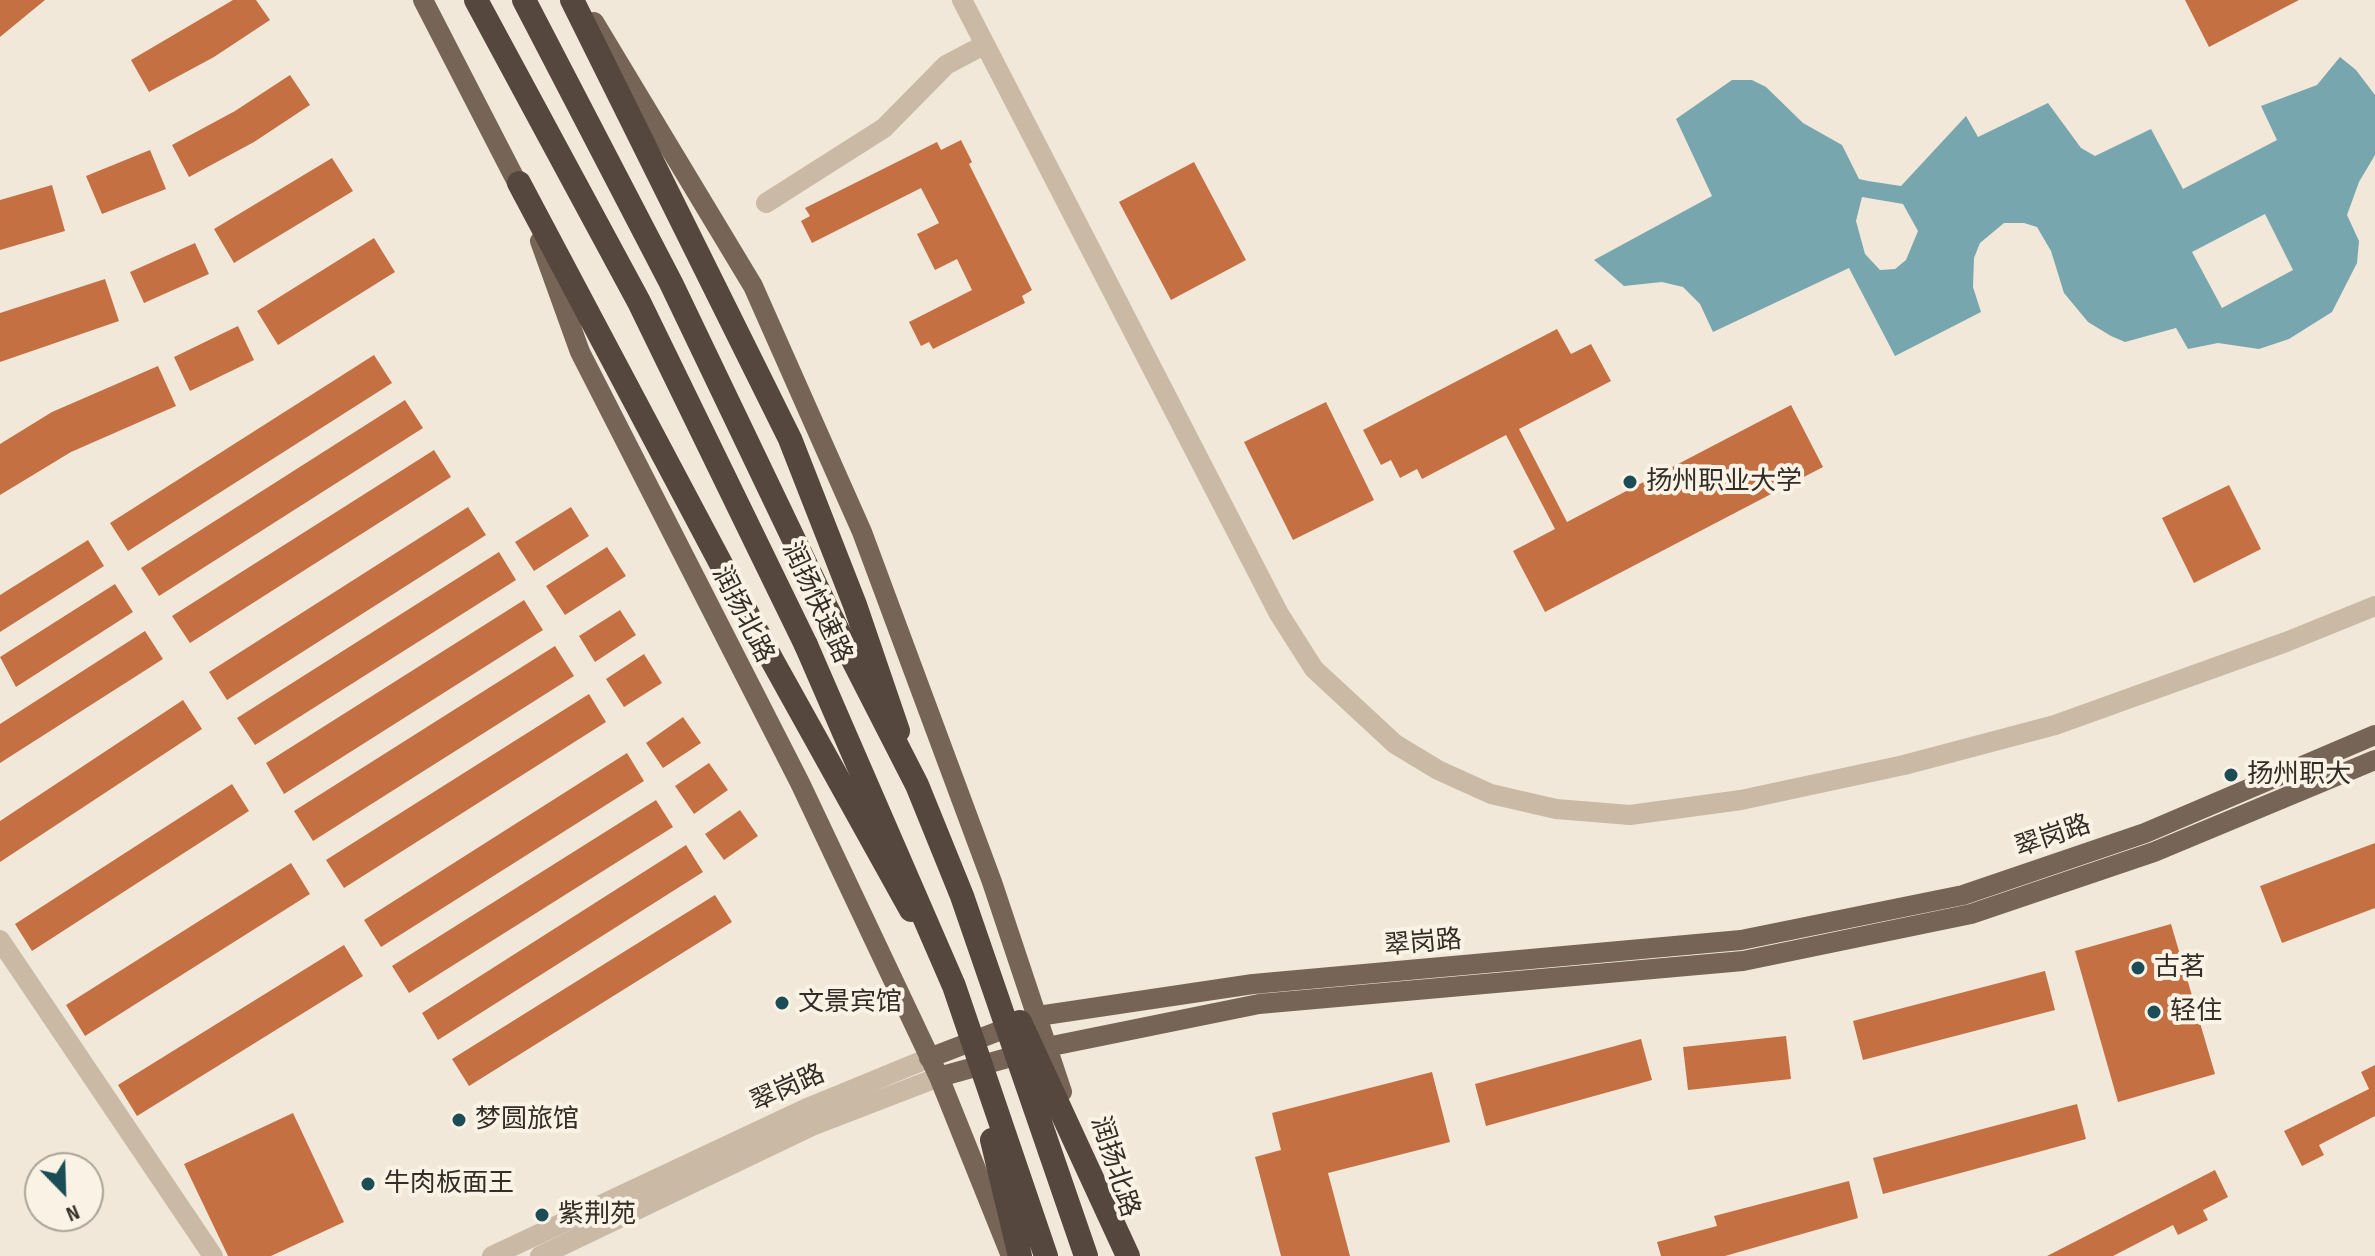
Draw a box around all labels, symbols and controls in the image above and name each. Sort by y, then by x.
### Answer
place label: 扬州职业大学 [1646,466,1802,498]
marker: 扬州职业大学 [1621,473,1639,491]
street label: 润扬快速路 [774,537,858,669]
street label: 润扬北路 [704,562,780,668]
place label: 扬州职大 [2247,759,2351,791]
marker: 扬州职大 [2222,766,2240,784]
street label: 翠岗路 [2011,810,2095,864]
street label: 翠岗路 [1383,925,1463,963]
place label: 古茗 [2154,952,2206,984]
marker: 古茗 [2129,959,2147,977]
place label: 文景宾馆 [798,987,902,1019]
marker: 文景宾馆 [773,994,791,1012]
place label: 轻住 [2170,996,2222,1028]
marker: 轻住 [2145,1003,2163,1021]
street label: 翠岗路 [746,1059,830,1119]
place label: 梦圆旅馆 [475,1104,579,1136]
marker: 梦圆旅馆 [450,1111,468,1129]
street label: 润扬北路 [1083,1113,1145,1221]
north arrow [24,1152,104,1232]
place label: 牛肉板面王 [384,1168,514,1200]
marker: 牛肉板面王 [359,1175,377,1193]
text: N [62,1198,83,1227]
place label: 紫荆苑 [558,1199,636,1231]
marker: 紫荆苑 [533,1206,551,1224]

